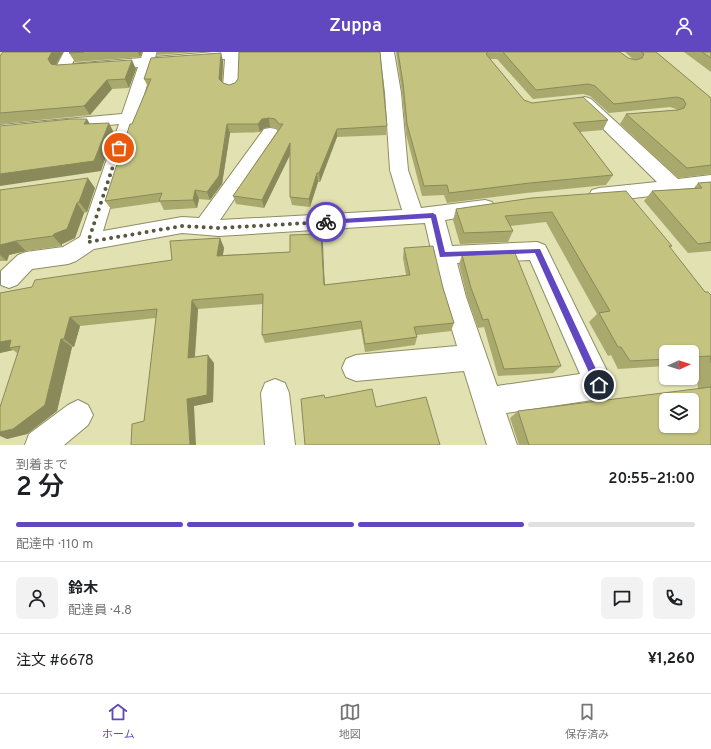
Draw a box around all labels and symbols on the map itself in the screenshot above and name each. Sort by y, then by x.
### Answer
pin [102,131,136,165]
courier [306,202,346,242]
north arrow [659,345,699,385]
pin [582,368,616,402]

